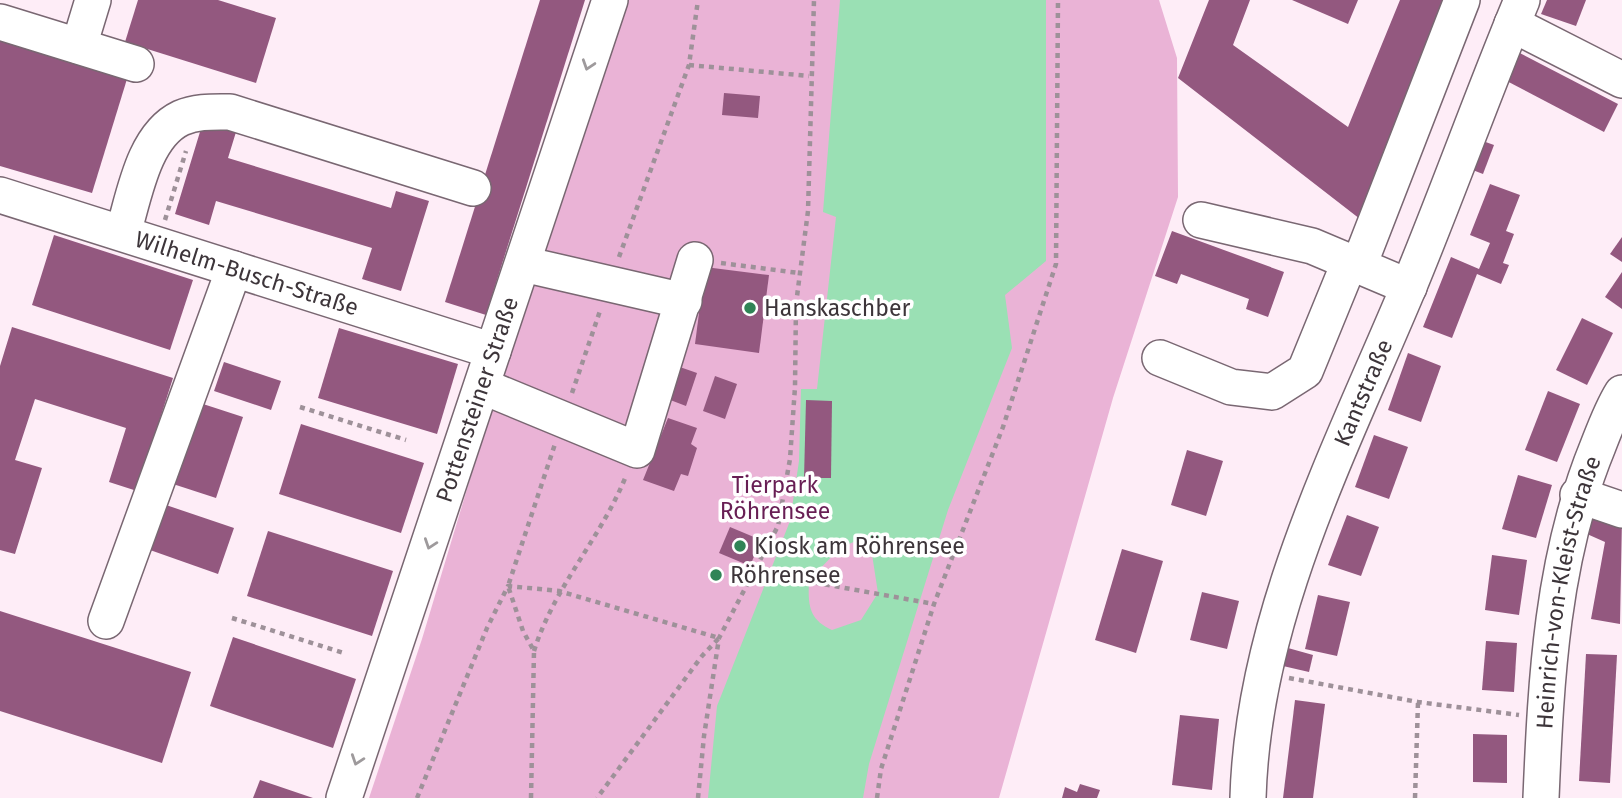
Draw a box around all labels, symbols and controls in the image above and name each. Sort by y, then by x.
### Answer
one-way arrow [582,59,597,71]
street label: Wilhelm-Busch-Straße [132,225,362,322]
street label: Pottensteiner Straße [430,293,524,506]
place label: Hanskaschber [764,294,910,322]
marker: Hanskaschber [742,300,758,316]
street label: Kantstraße [1328,335,1399,450]
street label: Heinrich-von-Kleist-Straße [1530,452,1607,730]
park label: Tierpark Röhrensee [720,471,830,525]
place label: Kiosk am Röhrensee [754,532,965,560]
one-way arrow [423,537,438,549]
marker: Kiosk am Röhrensee [732,538,748,554]
place label: Röhrensee [730,561,841,589]
marker: Röhrensee [708,567,724,583]
one-way arrow [351,753,365,765]

